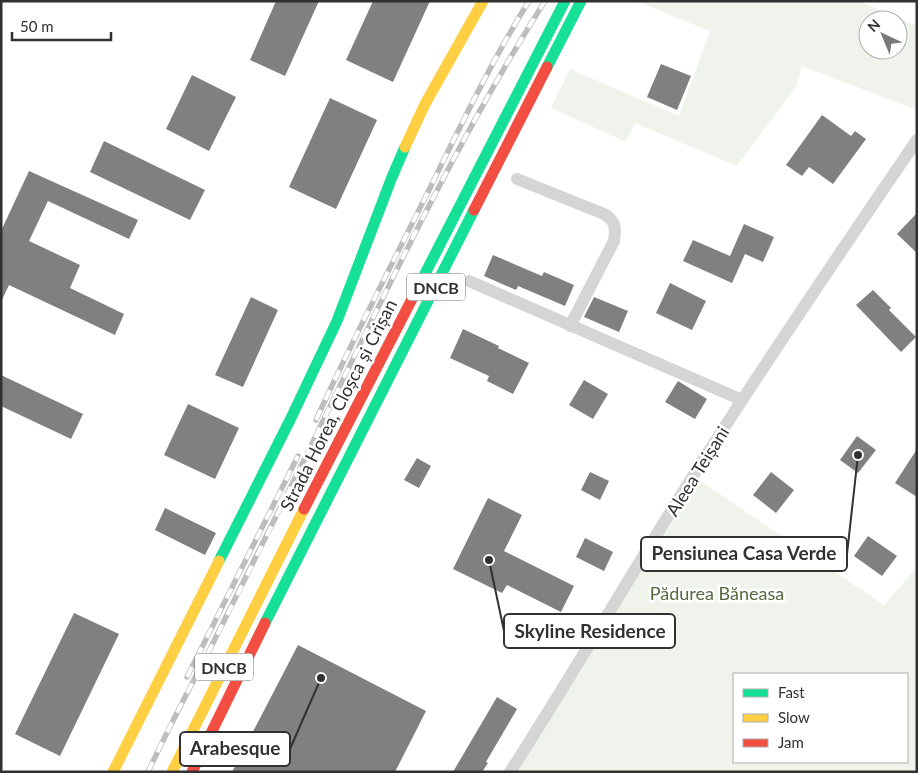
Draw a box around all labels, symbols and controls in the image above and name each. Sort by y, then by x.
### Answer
scale bar [12,10,111,42]
north arrow [858,10,908,60]
text: N [864,15,883,35]
text: 50 m [20,17,54,35]
road number: DNCB [407,274,465,300]
street label: Strada Horea, Cloșca și Crișan [275,296,401,514]
street label: Aleea Teișani [661,422,733,520]
callout: Pensiunea Casa Verde [641,537,847,571]
text: Pensiunea Casa Verde [652,541,836,564]
park label: Pădurea Băneasa [650,582,784,604]
callout: Skyline Residence [504,614,675,648]
text: Skyline Residence [514,619,666,642]
road number: DNCB [195,654,253,680]
legend [733,673,908,763]
text: Fast [778,683,805,701]
text: Slow [778,708,810,726]
callout: Arabesque [180,732,290,766]
text: Jam [778,733,804,751]
text: Arabesque [189,736,280,759]

